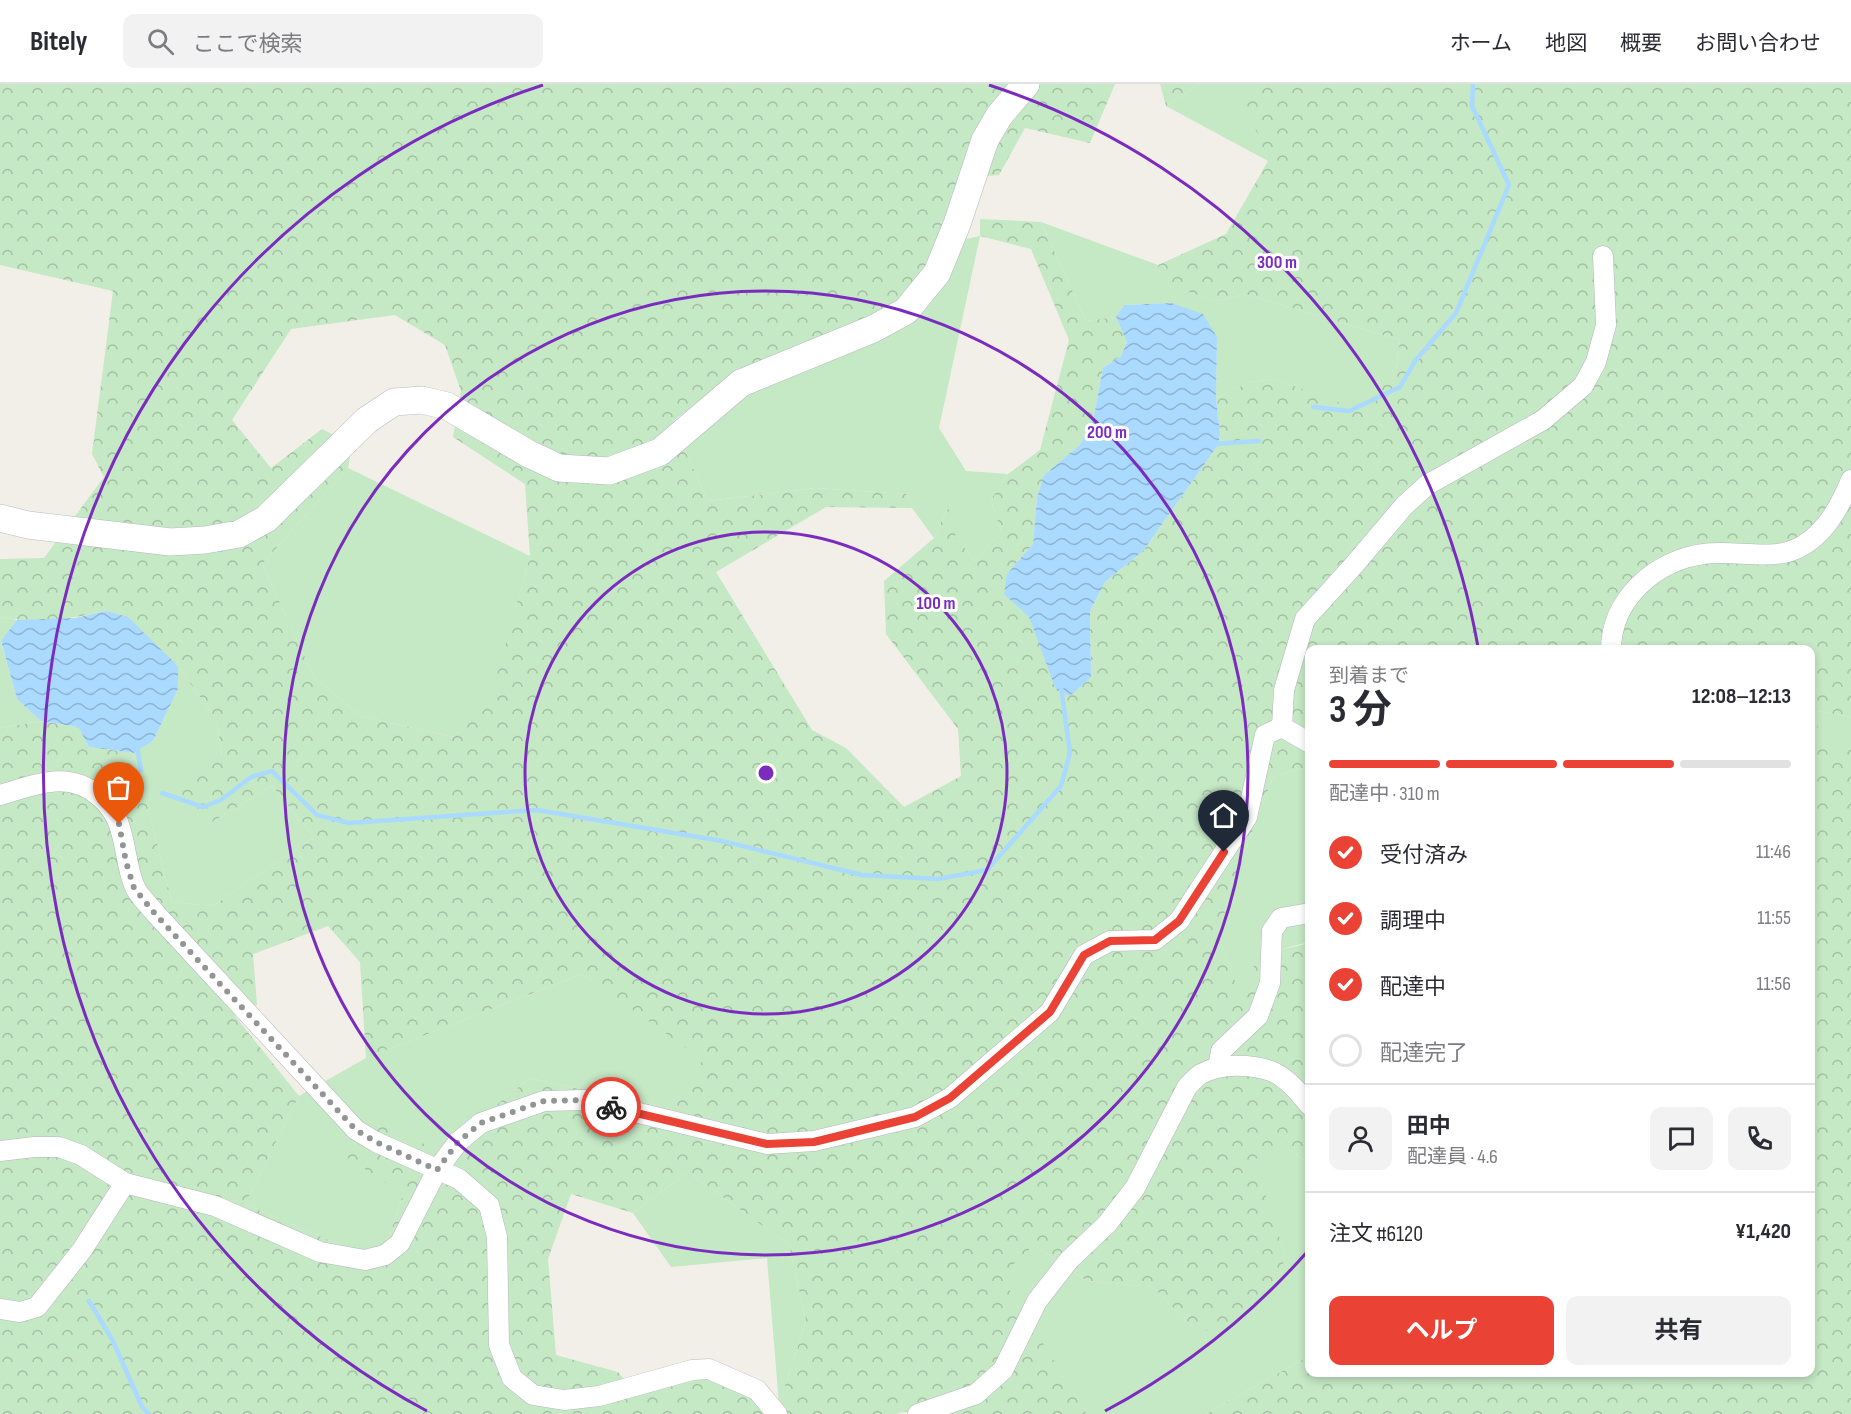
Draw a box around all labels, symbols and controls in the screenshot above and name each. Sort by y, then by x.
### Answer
search box [123,14,543,68]
text: Bitely [30,25,87,58]
icon: search [144,25,177,58]
text: ここで検索 [192,31,302,58]
text: ホーム [1450,31,1512,56]
text: 地図 [1545,31,1587,56]
text: 概要 [1620,31,1662,56]
text: お問い合わせ [1695,31,1821,56]
text: 300 m [1257,252,1297,273]
text: 200 m [1087,422,1127,443]
text: 100 m [917,593,956,614]
text: 到着まで [1329,664,1409,688]
text: 12:08–12:13 [1692,683,1791,710]
text: 3 分 [1329,687,1392,734]
pin [93,762,144,824]
centre of rings [756,763,776,783]
icon: bag [102,771,135,804]
text: 配達中 · 310 m [1329,782,1440,806]
pin [1198,790,1249,852]
icon: home [1207,799,1240,832]
icon: check [1329,836,1362,869]
text: 11:46 [1756,840,1791,864]
text: 受付済み [1380,842,1468,869]
icon: check [1329,902,1362,935]
text: 11:55 [1757,906,1791,930]
text: 調理中 [1380,908,1446,935]
icon: check [1329,968,1362,1001]
text: 11:56 [1756,972,1791,996]
text: 配達中 [1380,974,1446,1001]
text: 配達完了 [1380,1040,1468,1067]
courier [581,1077,641,1137]
icon: bike [595,1091,628,1124]
button: person [1329,1107,1392,1170]
button: chat [1650,1107,1713,1170]
button: phone [1728,1107,1791,1170]
text: 田中 [1407,1113,1451,1140]
text: 配達員 · 4.6 [1407,1145,1498,1169]
text: ¥1,420 [1735,1218,1791,1245]
text: 注文 #6120 [1329,1221,1423,1248]
button: ヘルプ [1329,1296,1554,1365]
button: 共有 [1566,1296,1791,1365]

